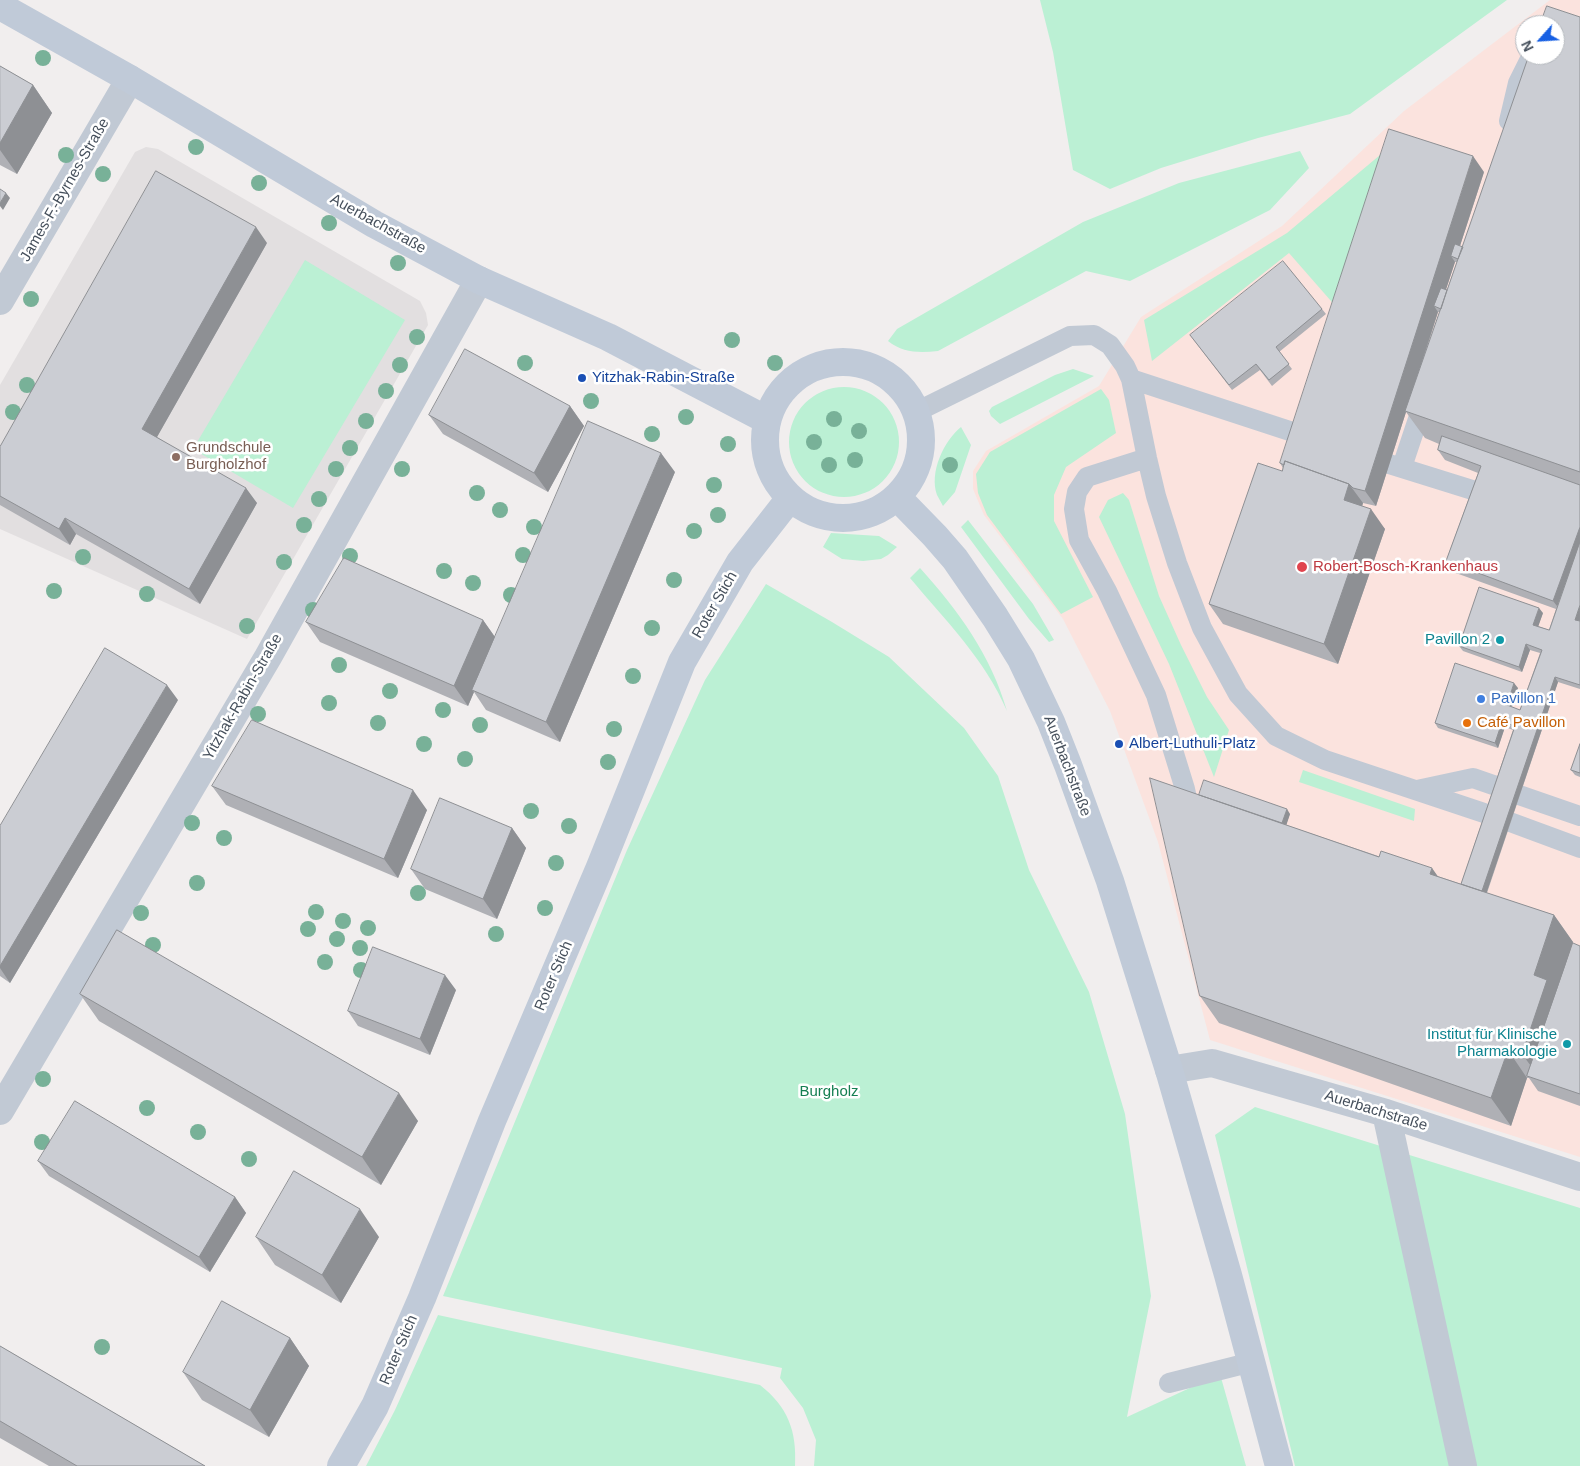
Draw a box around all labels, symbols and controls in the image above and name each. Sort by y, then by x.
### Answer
north arrow [1515,15,1565,65]
text: N [1518,38,1537,54]
street label: James-F.-Byrnes-Straße [17,115,113,265]
street label: Auerbachstraße [327,190,429,258]
place label: Yitzhak-Rabin-Straße [592,369,735,387]
marker: Yitzhak-Rabin-Straße [576,372,588,384]
place label: Grundschule Burgholzhof [186,439,271,474]
marker: Grundschule Burgholzhof [170,451,182,463]
place label: Robert-Bosch-Krankenhaus [1313,558,1498,576]
marker: Robert-Bosch-Krankenhaus [1295,560,1309,574]
street label: Roter Stich [689,568,741,642]
street label: Yitzhak-Rabin-Straße [199,631,287,763]
place label: Pavillon 2 [1425,631,1490,649]
marker: Pavillon 2 [1494,634,1506,646]
place label: Pavillon 1 [1491,690,1556,708]
marker: Pavillon 1 [1475,693,1487,705]
street label: Auerbachstraße [1039,713,1095,819]
place label: Café Pavillon [1477,714,1565,732]
marker: Café Pavillon [1461,717,1473,729]
place label: Albert-Luthuli-Platz [1129,735,1256,753]
marker: Albert-Luthuli-Platz [1113,738,1125,750]
street label: Roter Stich [531,938,577,1014]
place label: Institut für Klinische Pharmakologie [1427,1026,1557,1061]
marker: Institut für Klinische Pharmakologie [1561,1038,1573,1050]
park label: Burgholz [799,1083,859,1101]
street label: Auerbachstraße [1322,1087,1430,1135]
street label: Roter Stich [376,1312,422,1388]

